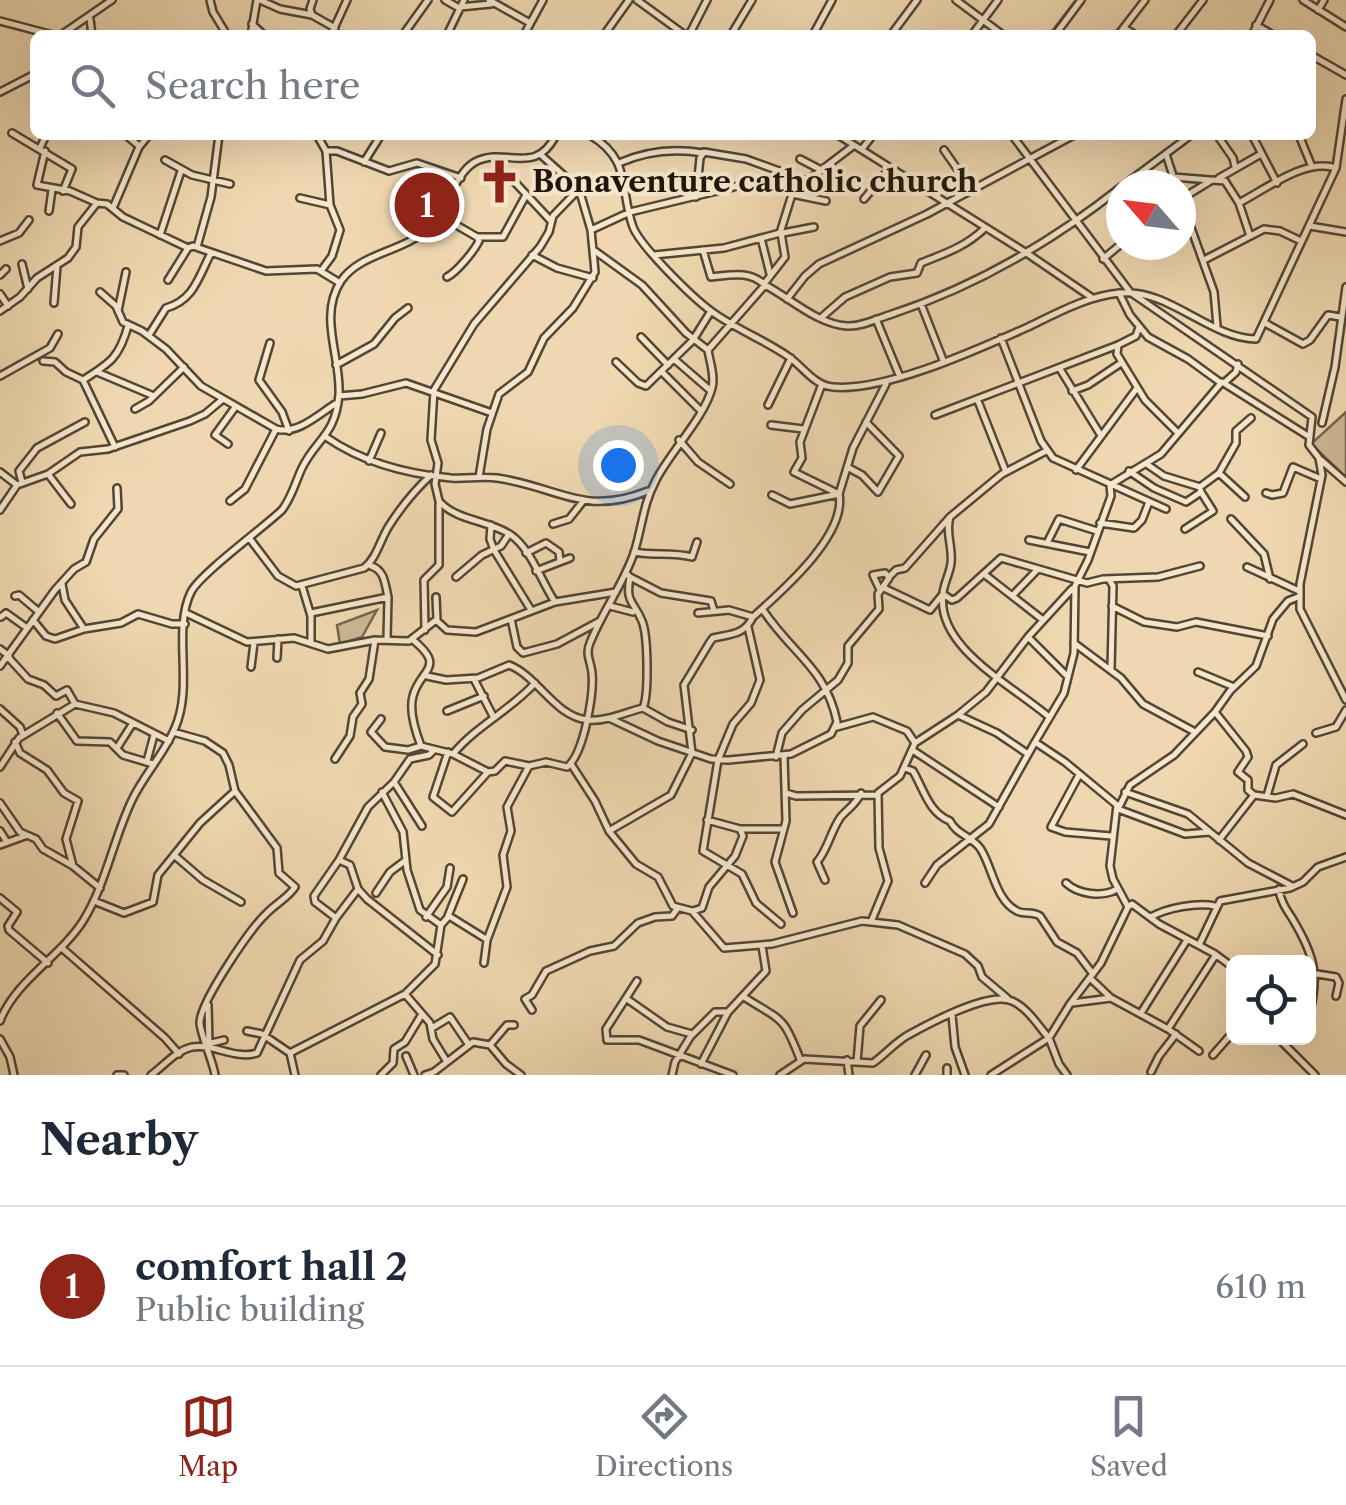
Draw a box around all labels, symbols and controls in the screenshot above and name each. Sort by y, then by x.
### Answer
search box [30,30,1316,140]
icon: search [65,58,120,113]
text: Search here [145,62,360,109]
church icon: Bonaventure catholic church [475,157,523,205]
place label: Bonaventure catholic church [532,163,978,200]
pin: 1 [394,168,460,242]
north arrow [1106,170,1196,260]
your location [593,440,644,491]
map controls [1226,955,1316,1045]
button: locate [1226,955,1316,1045]
text: Nearby [40,1114,198,1166]
text: comfort hall 2 [135,1243,408,1290]
text: 1 [65,1267,80,1306]
text: 610 m [1215,1267,1306,1306]
text: Public building [135,1290,364,1329]
tab: Map [178,1389,238,1483]
tab: Directions [595,1389,733,1483]
tab: Saved [1090,1389,1168,1483]

